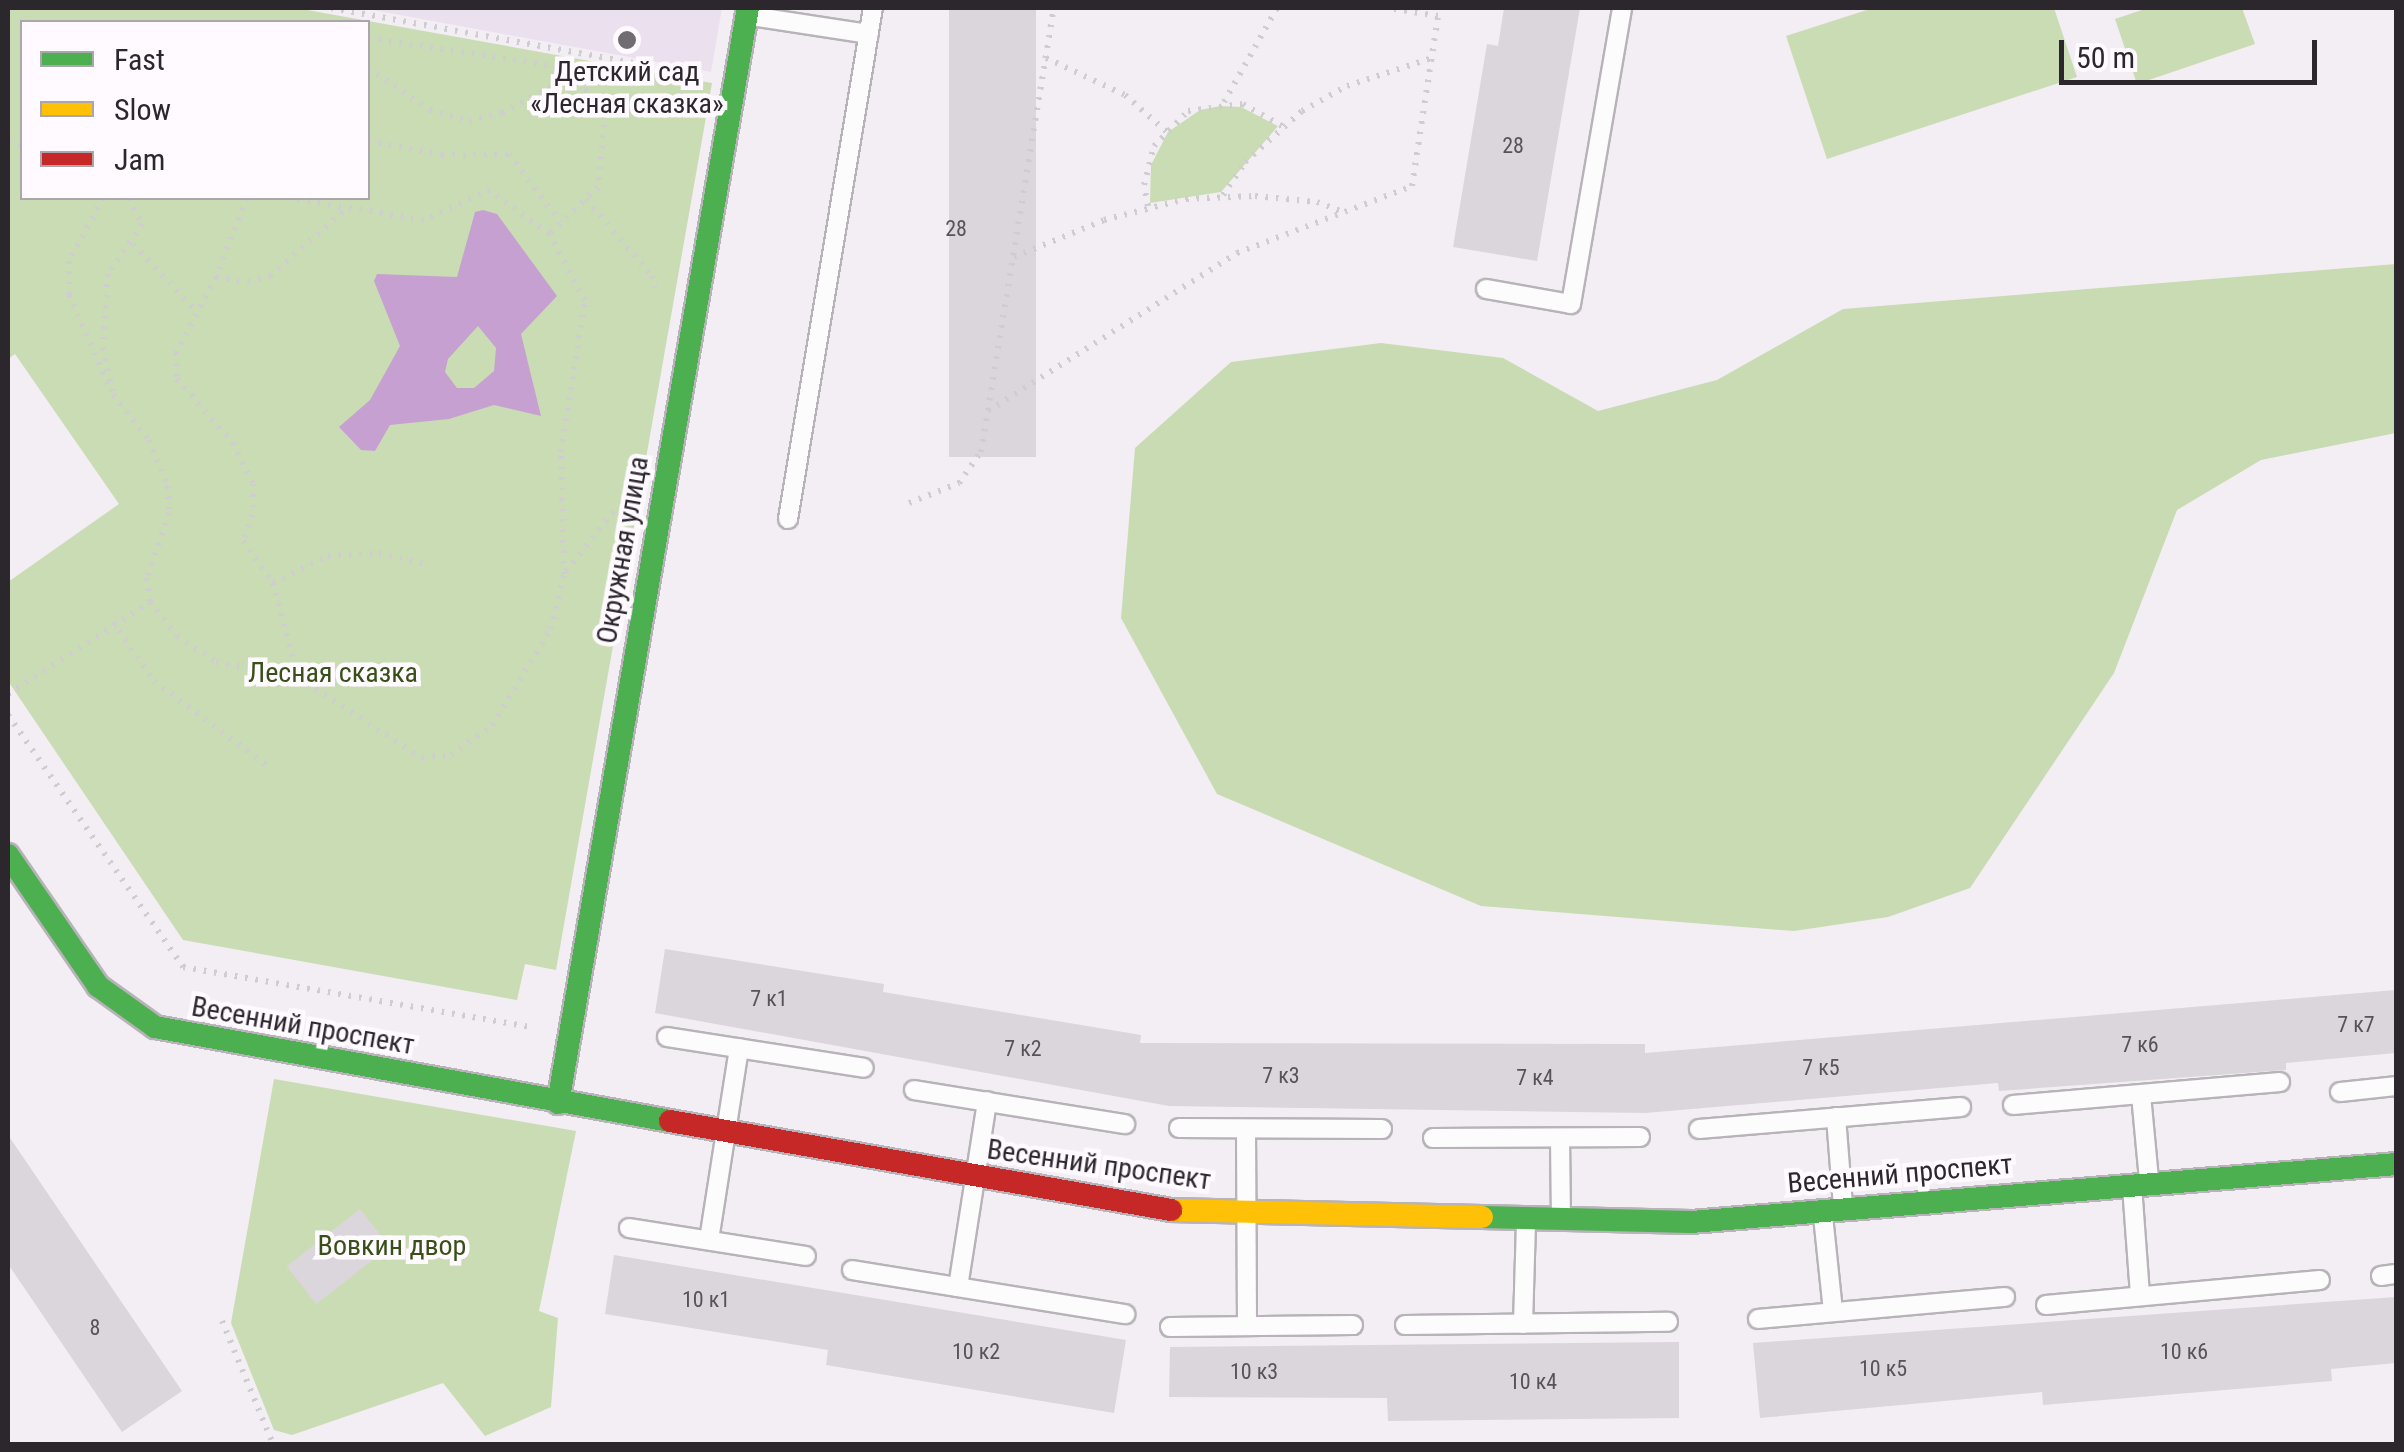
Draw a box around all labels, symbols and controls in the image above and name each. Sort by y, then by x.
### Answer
legend [20,20,370,200]
scale bar [2064,20,2322,82]
marker: Детский сад «Лесная сказка» [616,29,638,51]
text: 50 m [2076,40,2135,75]
text: Fast [114,42,165,77]
place label: Детский сад «Лесная сказка» [530,55,724,121]
text: Slow [114,92,171,127]
house number: 28 [1502,133,1524,159]
text: Jam [114,142,165,177]
house number: 28 [945,216,967,242]
street label: Окружная улица [590,454,656,646]
park label: Лесная сказка [248,656,418,690]
house number: 7 к1 [750,986,788,1012]
street label: Весенний проспект [189,990,417,1062]
house number: 7 к7 [2337,1012,2375,1038]
house number: 7 к6 [2121,1032,2159,1058]
house number: 7 к2 [1004,1036,1042,1062]
house number: 7 к5 [1802,1055,1840,1081]
house number: 7 к3 [1262,1063,1300,1089]
house number: 7 к4 [1516,1065,1554,1091]
street label: Весенний проспект [985,1133,1213,1197]
street label: Весенний проспект [1786,1147,2014,1201]
park label: Вовкин двор [318,1229,466,1263]
house number: 10 к1 [682,1287,730,1313]
house number: 8 [90,1315,100,1341]
house number: 10 к2 [952,1339,1000,1365]
house number: 10 к6 [2160,1339,2208,1365]
house number: 10 к5 [1859,1356,1907,1382]
house number: 10 к3 [1230,1359,1278,1385]
house number: 10 к4 [1509,1369,1557,1395]

